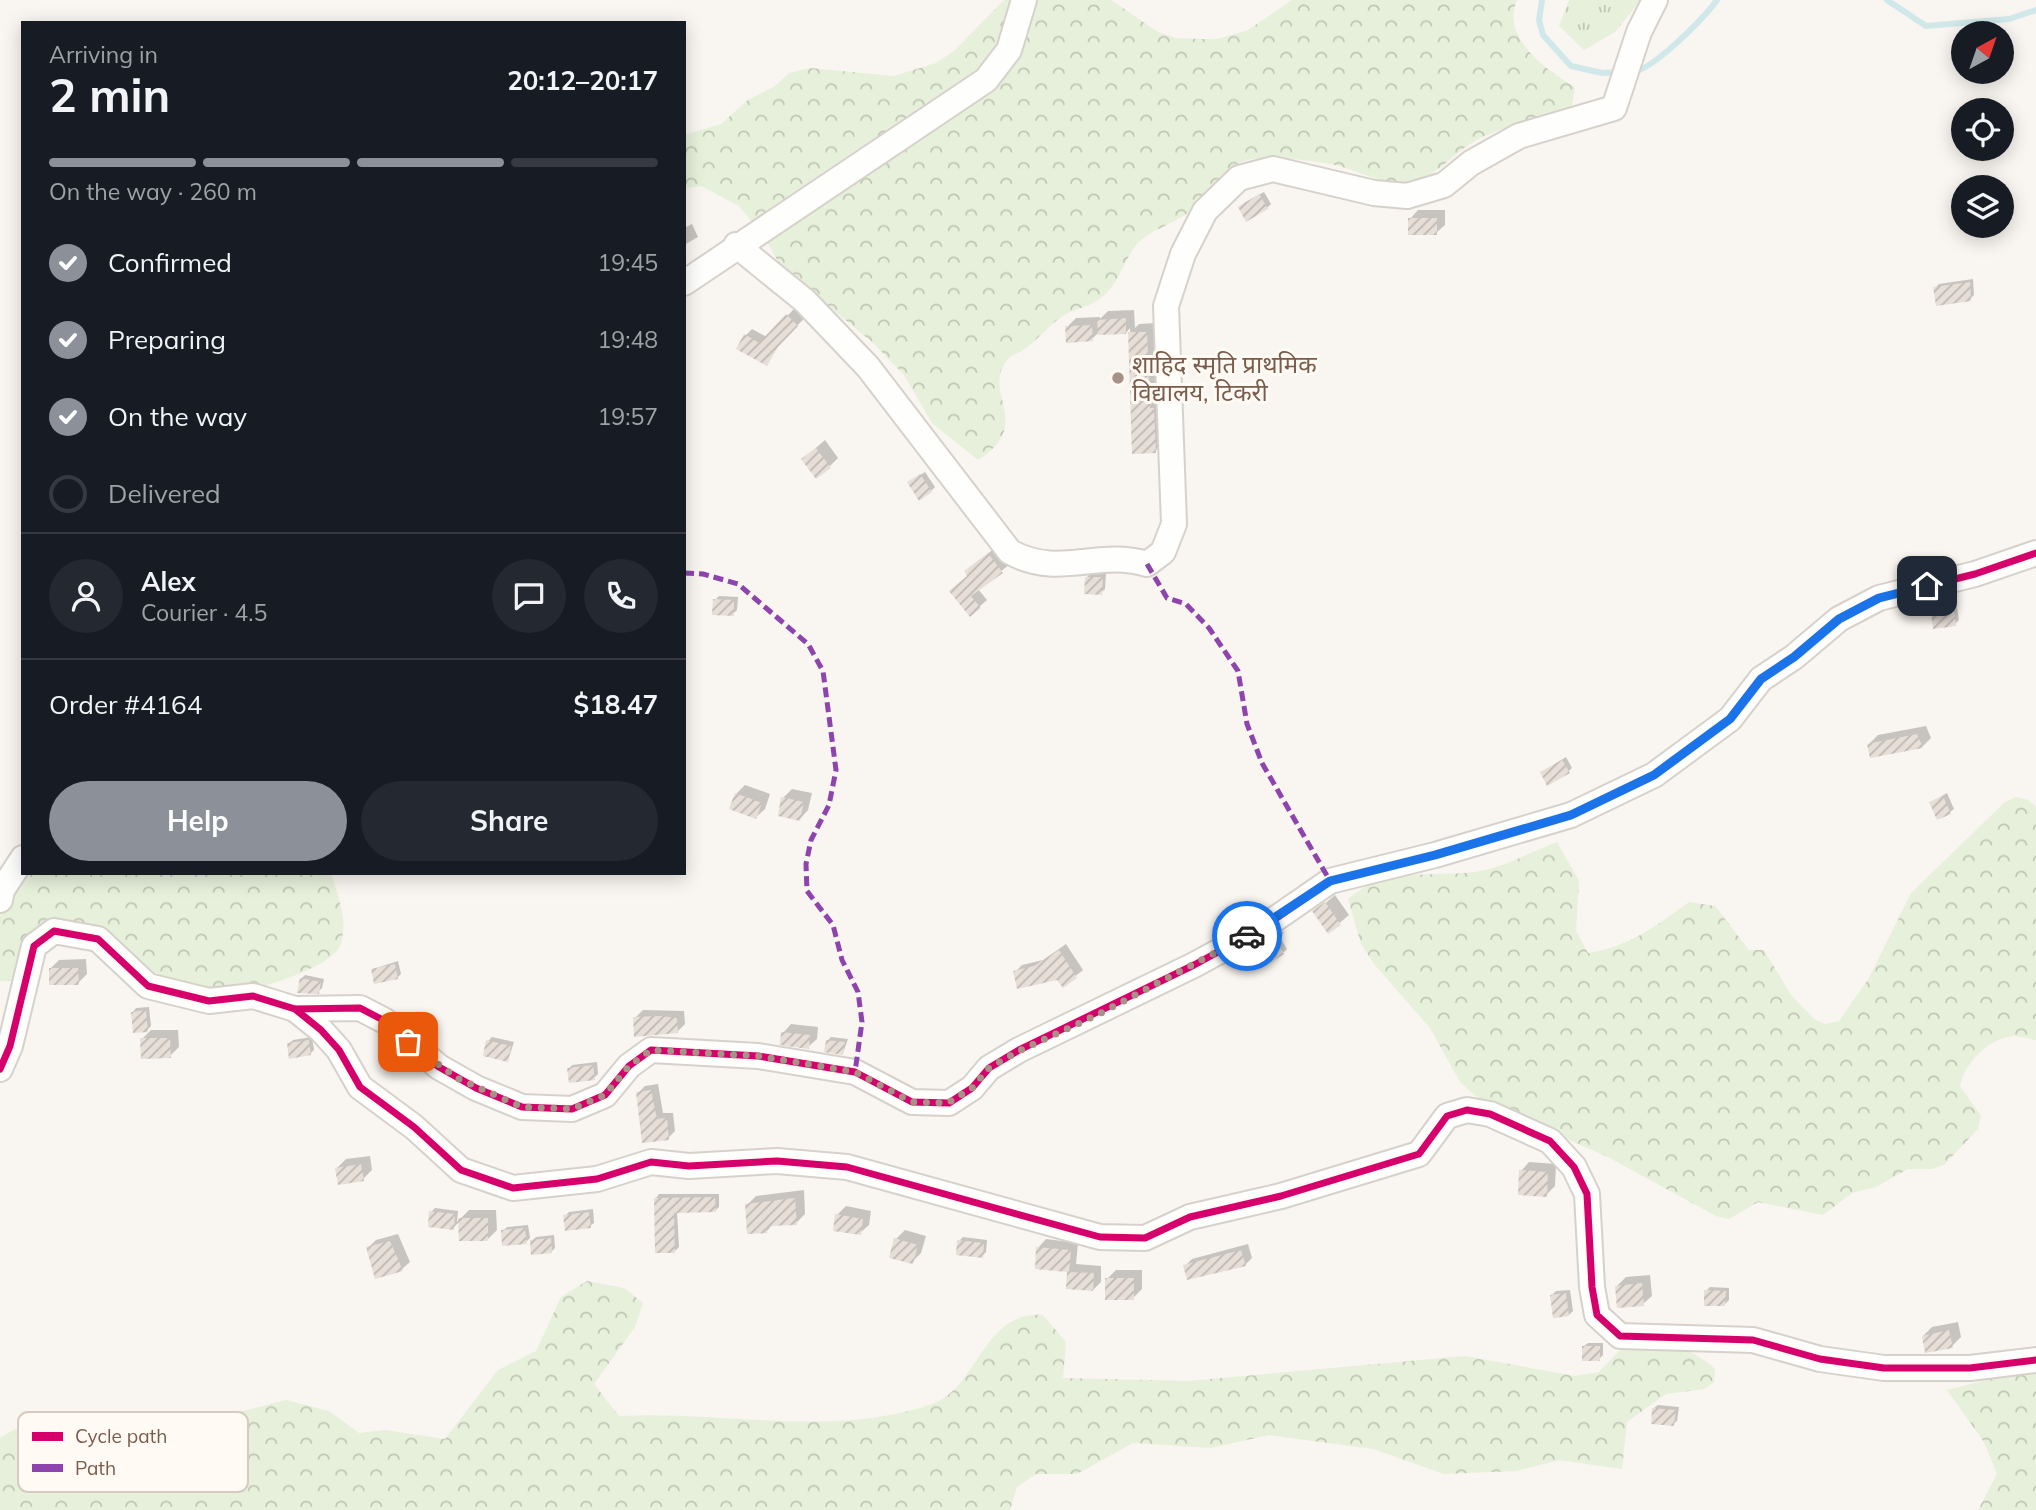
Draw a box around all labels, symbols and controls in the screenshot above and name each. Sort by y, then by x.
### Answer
north arrow [1951,21,2014,84]
map controls [1951,21,2014,238]
text: Arriving in [49,40,158,69]
text: 20:12–20:17 [507,64,658,97]
text: 2 min [49,66,170,124]
button: locate [1951,98,2014,161]
button: layers [1951,175,2014,238]
text: On the way · 260 m [49,177,257,206]
icon: check [49,244,87,282]
text: Confirmed [108,246,232,279]
text: 19:45 [598,248,658,277]
icon: check [49,321,87,359]
text: Preparing [108,323,226,356]
text: 19:48 [598,325,658,354]
place label: शाहिद स्मृति प्राथमिक विद्यालय, टिकरी [1132,349,1317,407]
marker: शाहिद स्मृति प्राथमिक विद्यालय, टिकरी [1110,370,1126,386]
icon: check [49,398,87,436]
text: On the way [108,400,247,433]
text: 19:57 [598,402,658,431]
text: Delivered [108,477,221,510]
pin [1897,556,1957,616]
button: person [49,559,123,633]
button: chat [492,559,566,633]
button: phone [584,559,658,633]
text: Alex [141,565,196,598]
icon: home [1908,567,1946,605]
text: Courier · 4.5 [141,598,267,627]
text: Order #4164 [49,688,202,721]
text: $18.47 [574,688,658,721]
button: Help [49,781,347,861]
button: Share [361,781,658,861]
courier [1212,901,1282,971]
icon: car [1228,917,1266,955]
pin [378,1012,438,1072]
icon: bag [389,1023,427,1061]
legend [18,1412,248,1492]
text: Cycle path [75,1424,167,1448]
text: Path [75,1456,116,1480]

